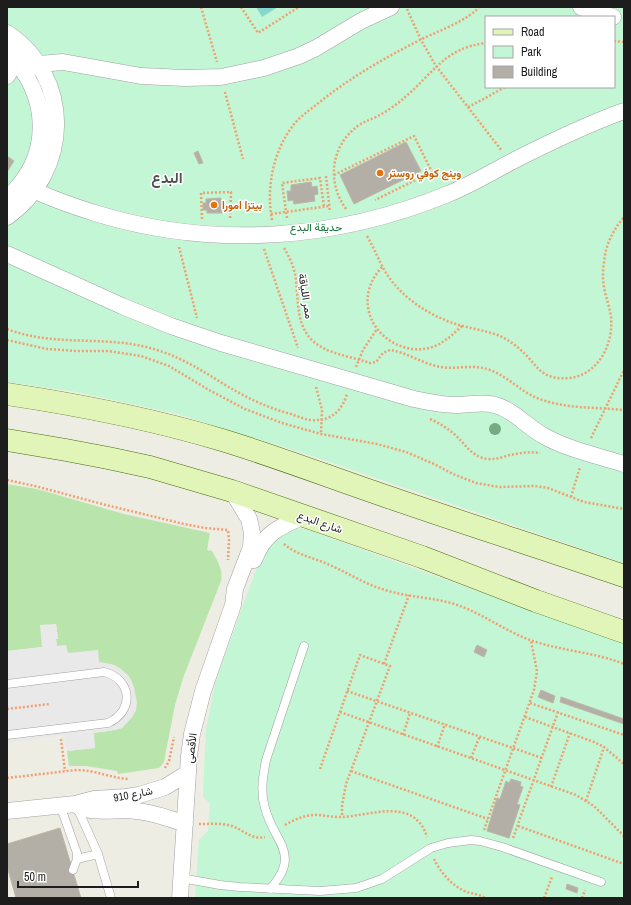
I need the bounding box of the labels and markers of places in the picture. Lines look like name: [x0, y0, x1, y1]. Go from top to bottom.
place label: وينج كوفي روستر: [387, 166, 461, 182]
marker: وينج كوفي روستر: [375, 168, 385, 178]
place label: بيتزا امورا: [222, 198, 262, 212]
marker: بيتزا امورا: [209, 200, 219, 210]

